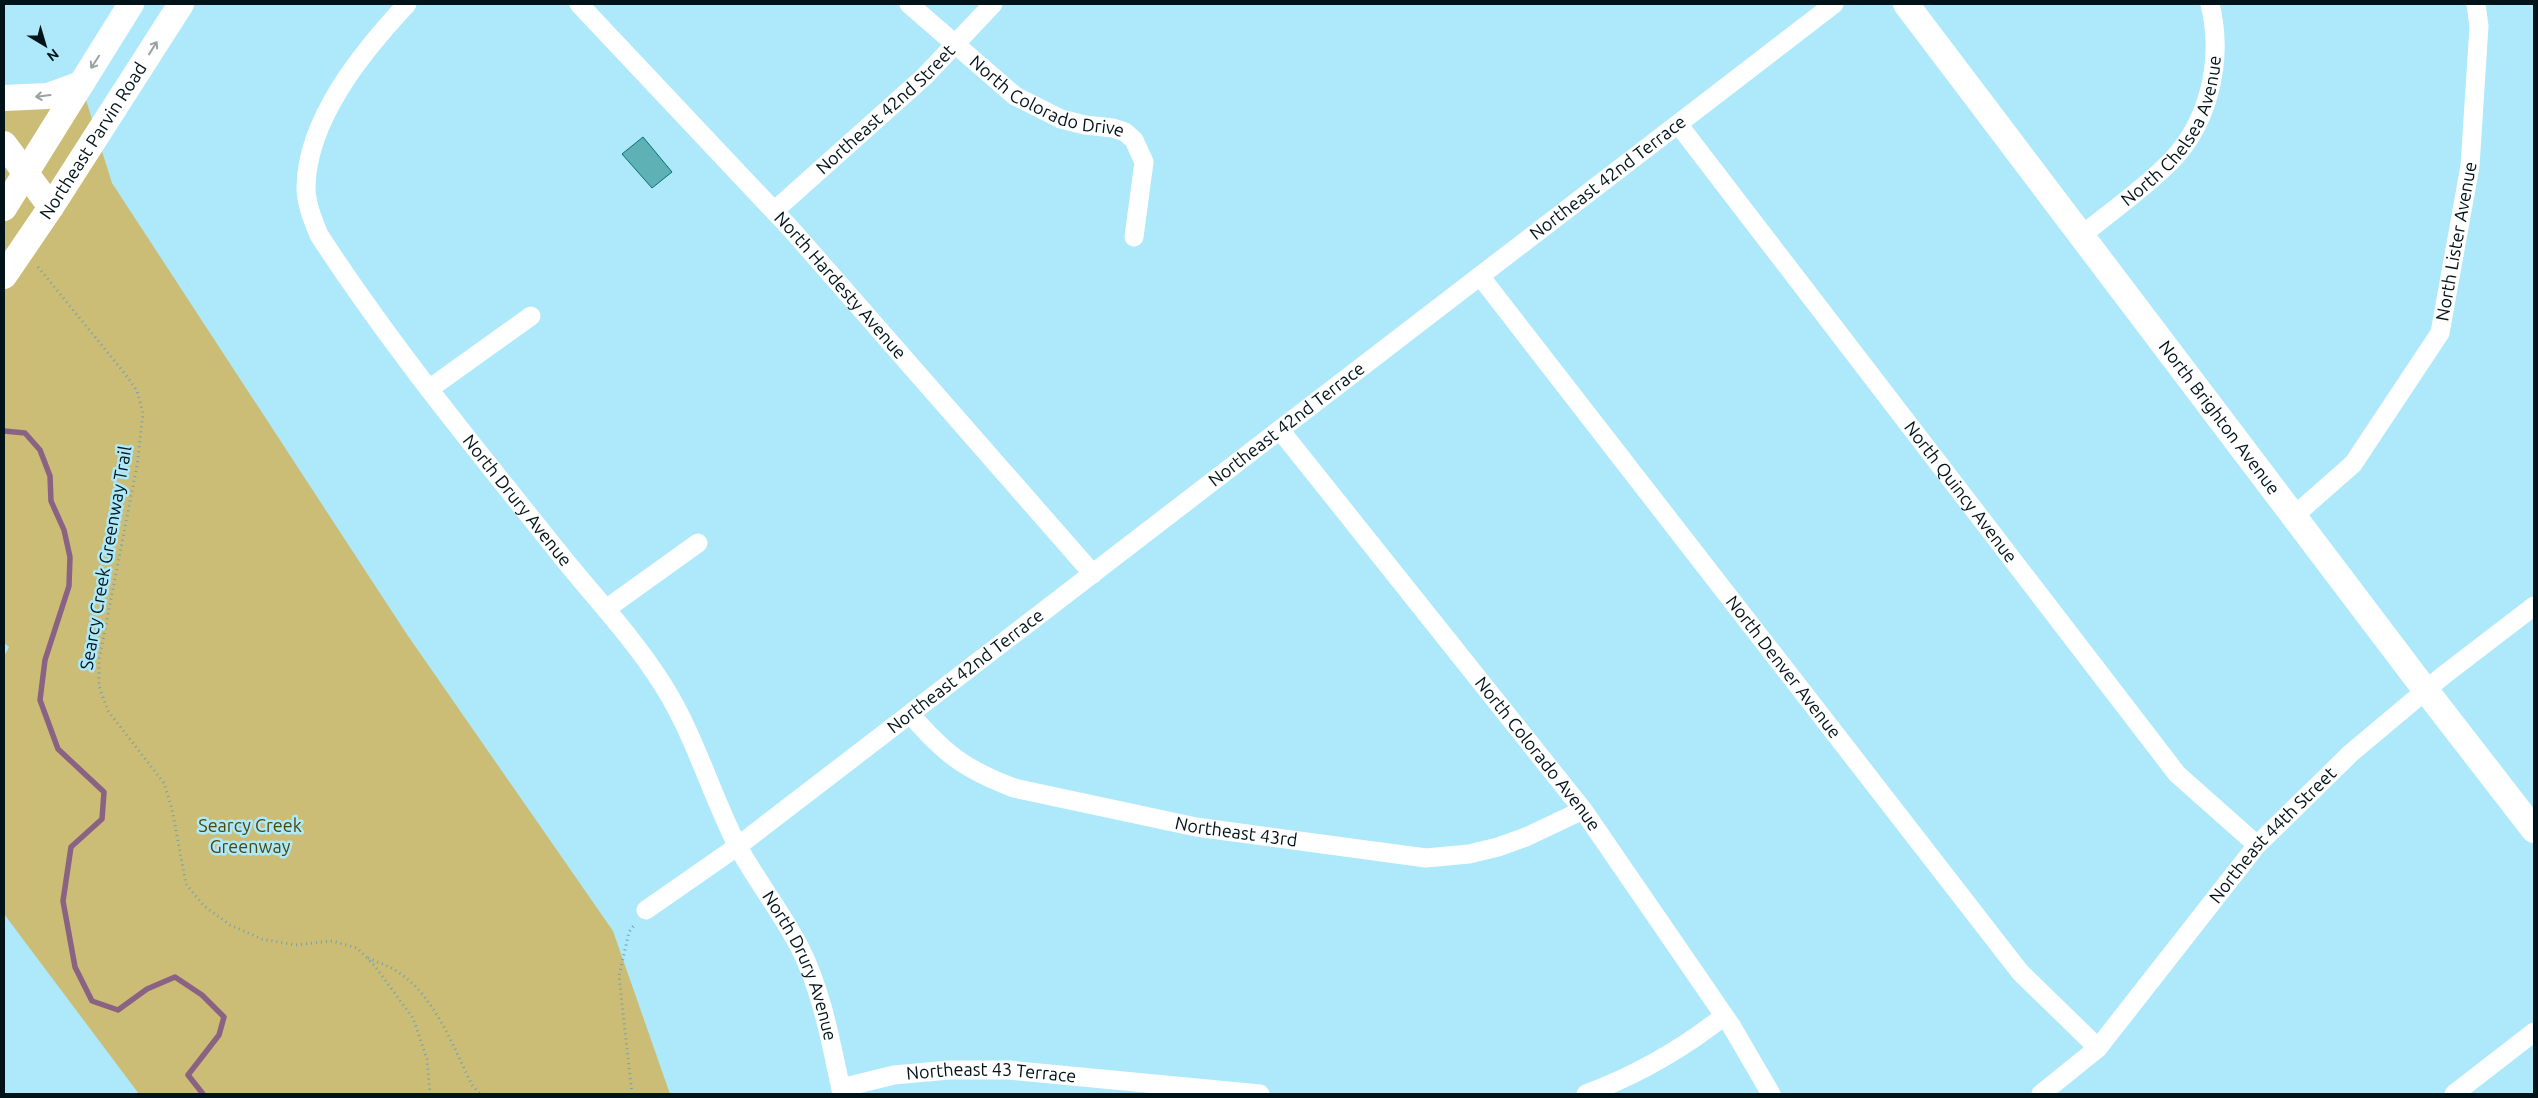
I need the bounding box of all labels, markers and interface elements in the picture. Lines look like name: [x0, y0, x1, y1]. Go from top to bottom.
north arrow: [20, 20, 70, 70]
street label: Northeast 42nd Street: [812, 40, 958, 177]
one-way arrow: [147, 41, 158, 55]
text: N: [44, 46, 62, 65]
street label: North Colorado Drive: [966, 51, 1127, 140]
one-way arrow: [90, 55, 100, 69]
street label: North Chelsea Avenue: [2117, 55, 2224, 209]
street label: Northeast Parvin Road: [35, 58, 150, 222]
one-way arrow: [36, 91, 52, 101]
street label: Northeast 42nd Terrace: [1525, 111, 1689, 243]
street label: North Lister Avenue: [2431, 160, 2480, 323]
street label: North Hardesty Avenue: [771, 207, 911, 362]
street label: North Brighton Avenue: [2155, 336, 2285, 498]
street label: Northeast 42nd Terrace: [1204, 357, 1368, 490]
street label: North Quincy Avenue: [1901, 417, 2022, 566]
street label: North Drury Avenue: [459, 430, 576, 570]
street label: Searcy Creek Greenway Trail: [75, 444, 135, 671]
street label: North Denver Avenue: [1723, 591, 1846, 742]
street label: Northeast 42nd Terrace: [883, 604, 1047, 737]
street label: North Colorado Avenue: [1472, 672, 1605, 834]
street label: Northeast 44th Street: [2205, 762, 2340, 906]
street label: Northeast 43rd: [1173, 812, 1299, 850]
park label: Searcy Creek Greenway: [198, 815, 302, 856]
street label: North Drury Avenue: [759, 887, 841, 1042]
street label: Northeast 43 Terrace: [905, 1059, 1077, 1085]

